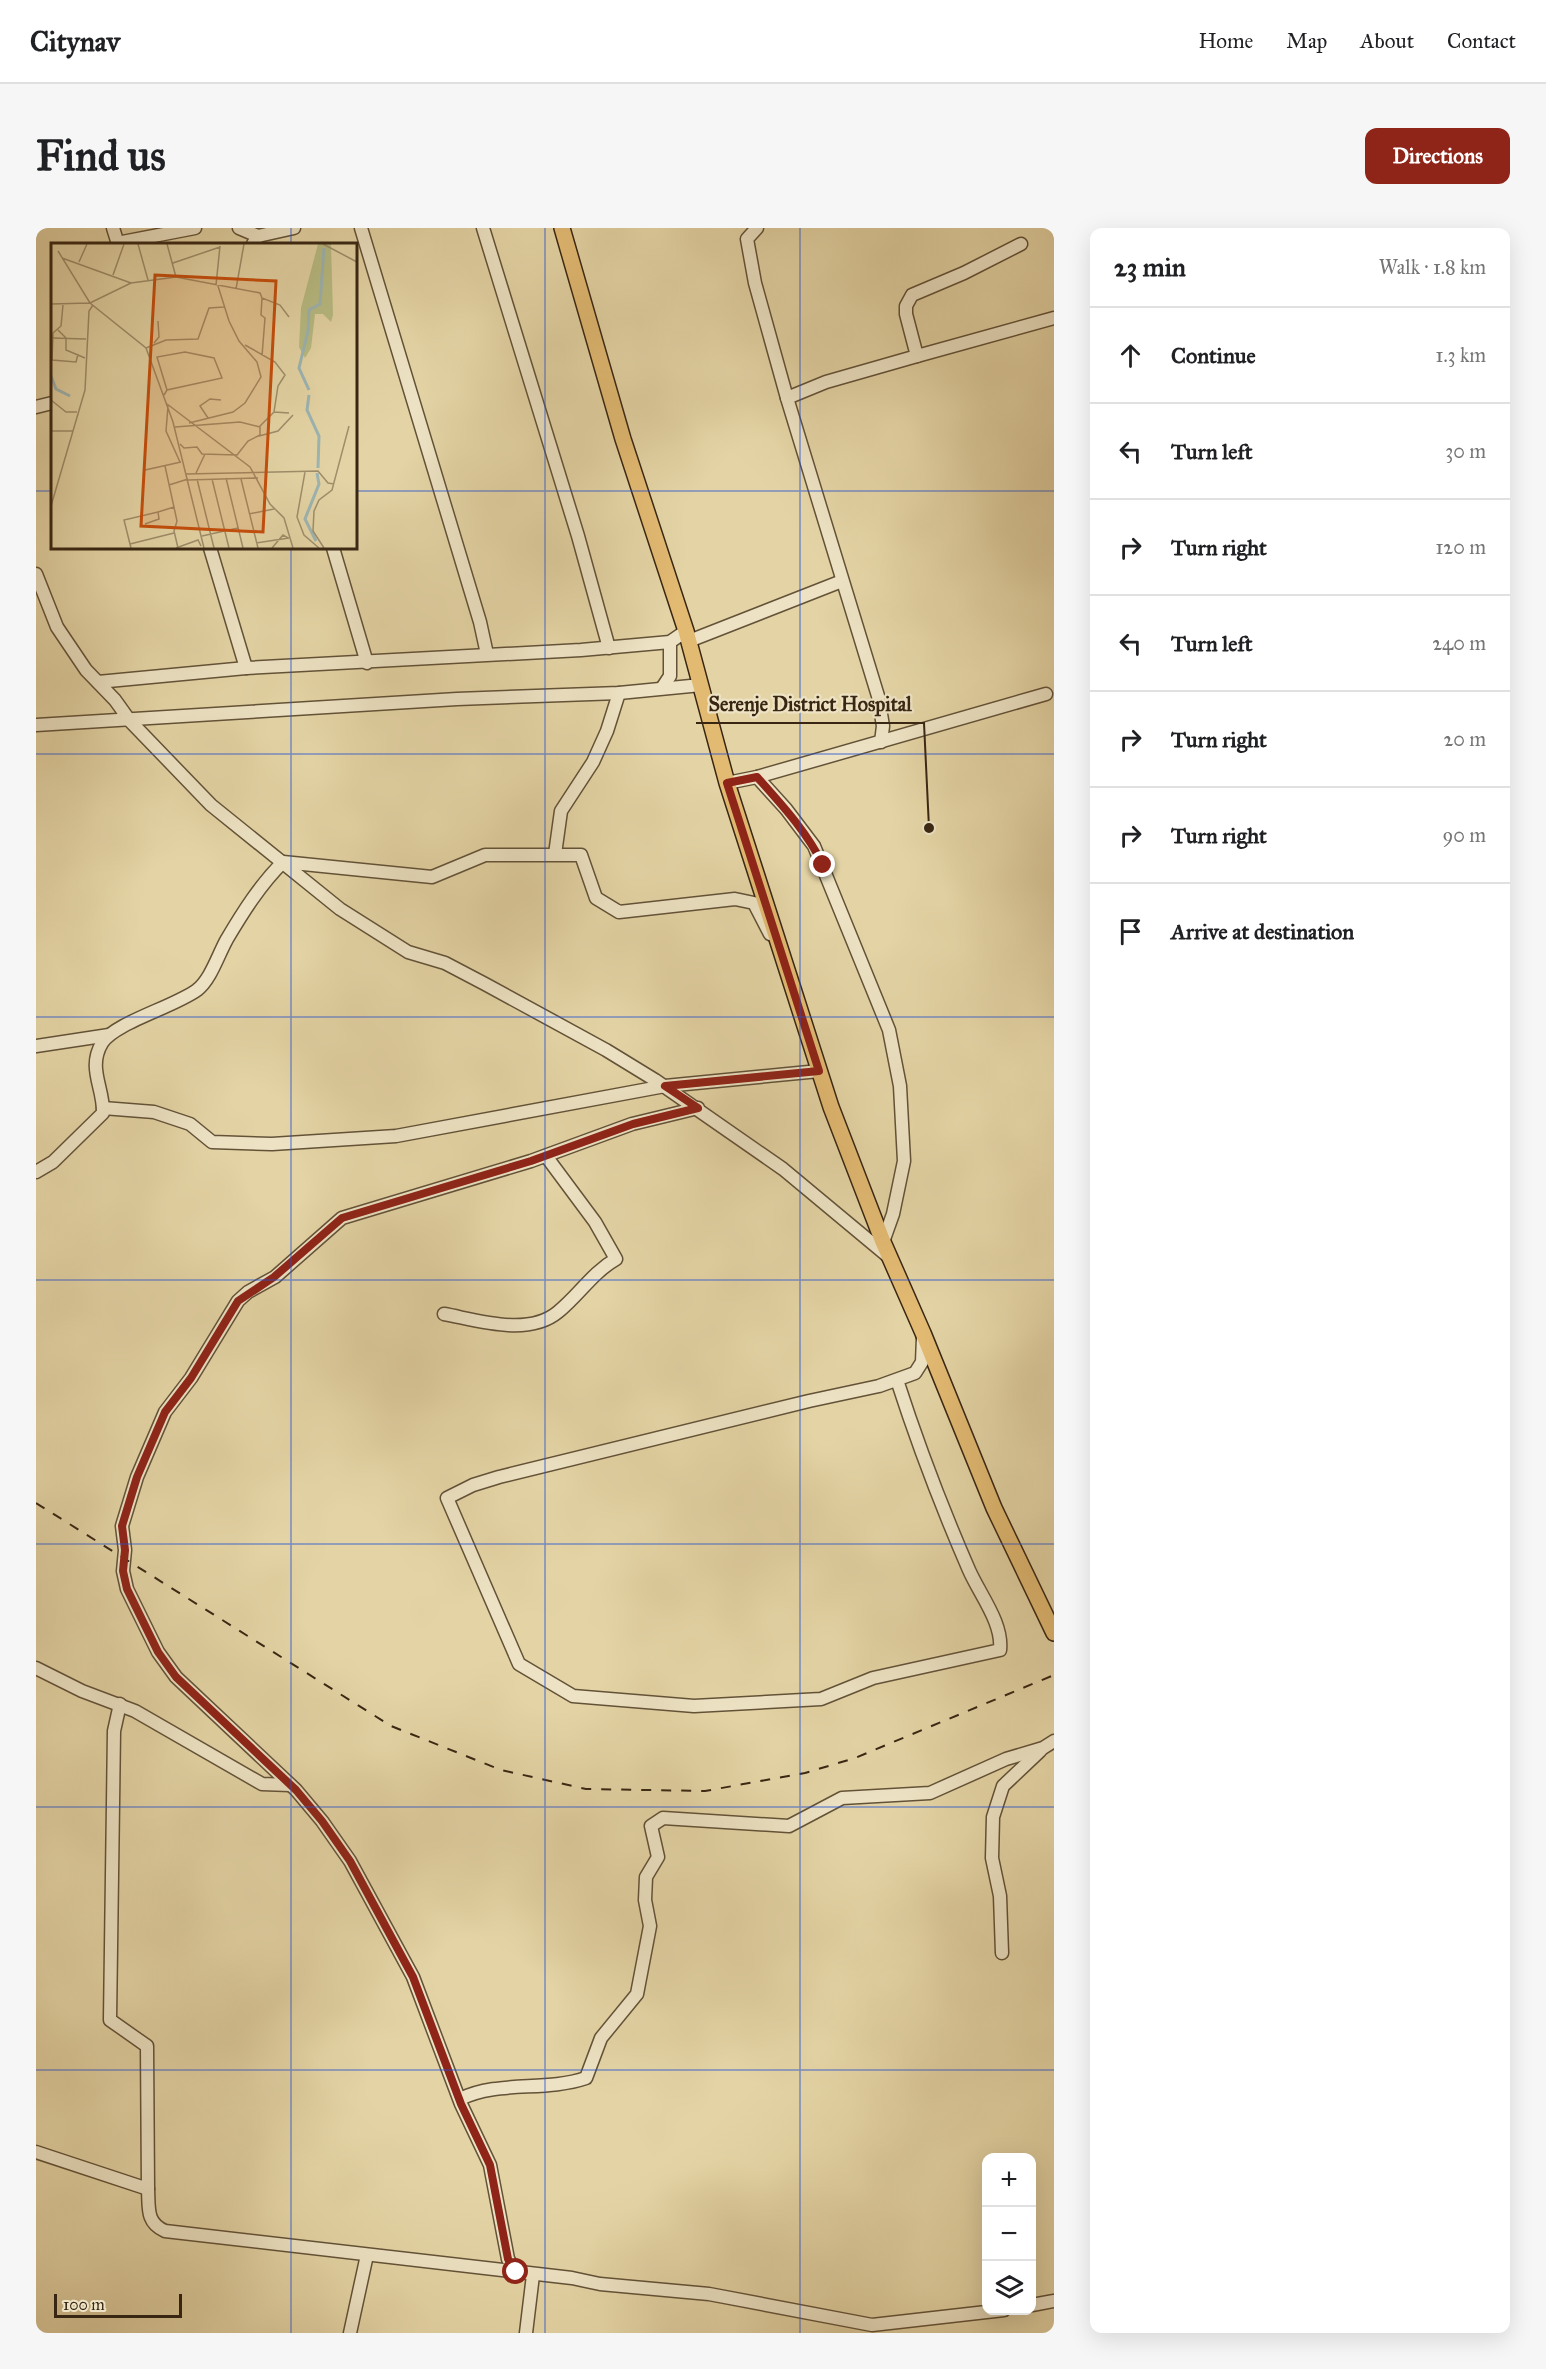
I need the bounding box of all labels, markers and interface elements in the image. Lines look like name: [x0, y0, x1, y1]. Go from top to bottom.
text: Citynav: [30, 24, 120, 59]
text: Home: [1198, 28, 1253, 54]
text: Map: [1286, 28, 1327, 54]
text: About: [1360, 28, 1414, 54]
text: Contact: [1447, 28, 1516, 54]
button: Directions: [1365, 128, 1510, 184]
text: Find us: [36, 130, 166, 182]
inset map: [51, 243, 357, 549]
text: 23 min: [1114, 251, 1186, 283]
text: Walk · 1.8 km: [1379, 255, 1486, 279]
icon: ahead: [1114, 339, 1147, 372]
text: Continue: [1171, 342, 1256, 369]
text: 1.3 km: [1436, 343, 1486, 367]
icon: left: [1114, 435, 1147, 468]
text: Turn left: [1171, 438, 1253, 465]
text: 30 m: [1445, 439, 1486, 463]
icon: right: [1114, 531, 1147, 564]
text: Turn right: [1171, 534, 1267, 561]
text: 120 m: [1435, 535, 1486, 559]
icon: left: [1114, 627, 1147, 660]
text: Turn left: [1171, 630, 1253, 657]
text: 240 m: [1432, 631, 1486, 655]
callout: Serenje District Hospital: [696, 685, 924, 723]
text: Serenje District Hospital: [708, 692, 912, 717]
icon: right: [1114, 723, 1147, 756]
text: Turn right: [1171, 726, 1267, 753]
text: 20 m: [1443, 727, 1486, 751]
icon: right: [1114, 819, 1147, 852]
text: Turn right: [1171, 822, 1267, 849]
text: 90 m: [1443, 823, 1486, 847]
route end: [809, 851, 835, 877]
icon: arrive: [1114, 915, 1147, 948]
text: Arrive at destination: [1171, 918, 1354, 945]
map controls: [982, 2153, 1036, 2315]
button: +: [982, 2153, 1036, 2207]
button: −: [982, 2207, 1036, 2261]
route start: [502, 2258, 528, 2284]
button: layers: [982, 2261, 1036, 2315]
scale bar: [54, 2291, 182, 2318]
text: 100 m: [63, 2295, 105, 2314]

